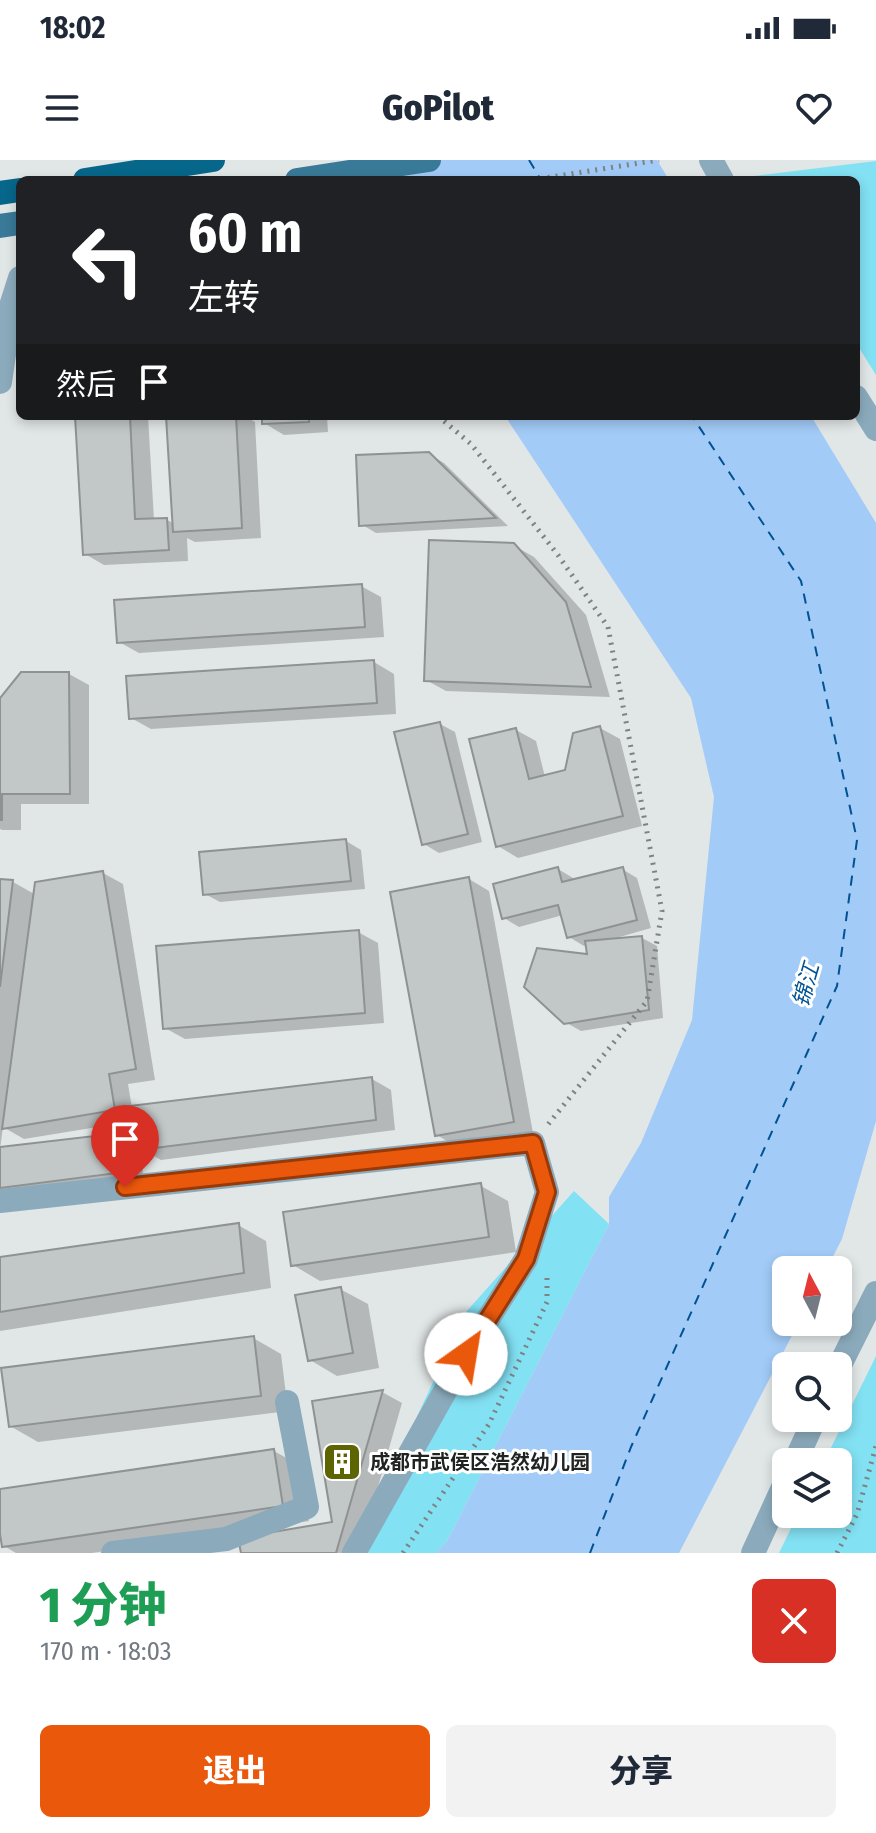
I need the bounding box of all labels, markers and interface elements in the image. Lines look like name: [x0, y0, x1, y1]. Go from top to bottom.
text: 18:02: [40, 10, 105, 46]
icon: menu: [40, 86, 84, 130]
text: GoPilot: [382, 86, 494, 130]
icon: heart: [792, 86, 836, 130]
text: 60 m: [188, 200, 302, 267]
icon: left: [56, 208, 160, 312]
text: 左转: [188, 276, 260, 320]
icon: arrive: [132, 360, 176, 404]
text: 然后: [56, 367, 116, 403]
water label: 锦江: [787, 958, 826, 1010]
pin: [91, 1105, 159, 1187]
icon: arrive: [103, 1117, 147, 1161]
north arrow: [772, 1256, 852, 1336]
map controls: [772, 1256, 852, 1528]
position arrow: [424, 1312, 508, 1396]
button: search: [772, 1352, 852, 1432]
building icon: 成都市武侯区浩然幼儿园: [321, 1441, 363, 1483]
button: layers: [772, 1448, 852, 1528]
place label: 成都市武侯区浩然幼儿园: [370, 1450, 590, 1474]
text: 1 分钟: [40, 1577, 166, 1635]
button: close: [752, 1579, 836, 1663]
text: 170 m · 18:03: [40, 1636, 171, 1667]
button: 退出: [40, 1725, 430, 1817]
button: 分享: [446, 1725, 836, 1817]

